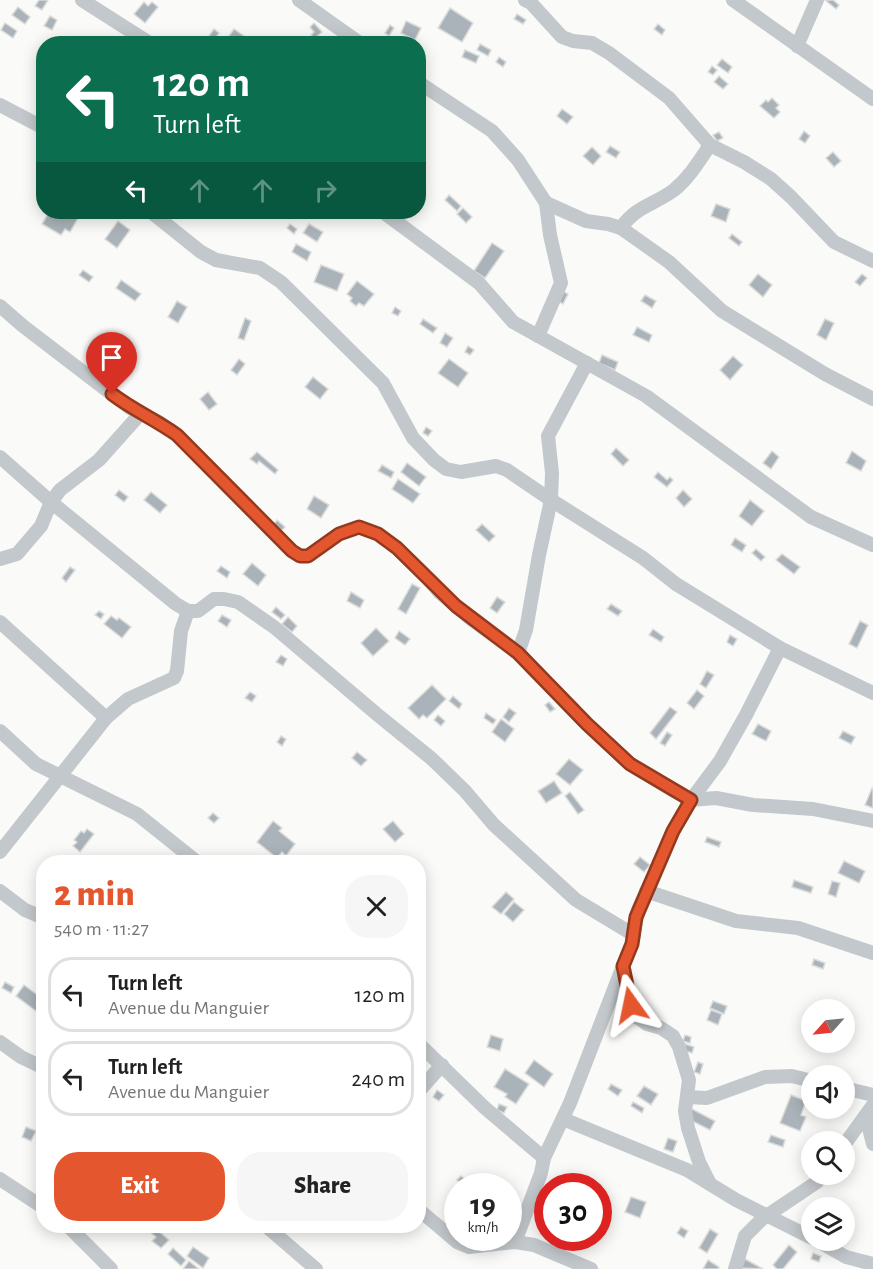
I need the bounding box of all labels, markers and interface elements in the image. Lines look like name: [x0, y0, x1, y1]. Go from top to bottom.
icon: left: [54, 60, 132, 138]
text: 120 m: [153, 62, 250, 104]
text: Turn left: [153, 111, 241, 138]
icon: left: [120, 174, 153, 207]
icon: ahead: [183, 174, 216, 207]
icon: ahead: [246, 174, 279, 207]
icon: right: [309, 174, 342, 207]
pin: [86, 332, 137, 394]
icon: arrive: [95, 341, 128, 374]
button: close: [345, 875, 408, 938]
text: 2 min: [54, 876, 135, 912]
text: 540 m · 11:27: [54, 919, 149, 939]
text: Turn left: [108, 972, 182, 994]
position arrow: [599, 973, 663, 1037]
icon: left: [57, 978, 90, 1011]
text: 120 m: [355, 984, 405, 1006]
text: Avenue du Manguier: [108, 998, 269, 1018]
north arrow: [801, 999, 855, 1053]
map controls: [801, 999, 855, 1251]
text: Turn left: [108, 1056, 182, 1078]
icon: left: [57, 1062, 90, 1095]
button: sound: [801, 1065, 855, 1119]
text: 240 m: [352, 1068, 405, 1090]
text: Avenue du Manguier: [108, 1082, 269, 1102]
button: search: [801, 1131, 855, 1185]
button: Exit: [54, 1152, 225, 1221]
button: Share: [237, 1152, 408, 1221]
speed limit sign: 30: [534, 1173, 612, 1251]
text: 19: [470, 1190, 496, 1220]
button: layers: [801, 1197, 855, 1251]
text: km/h: [468, 1220, 498, 1235]

